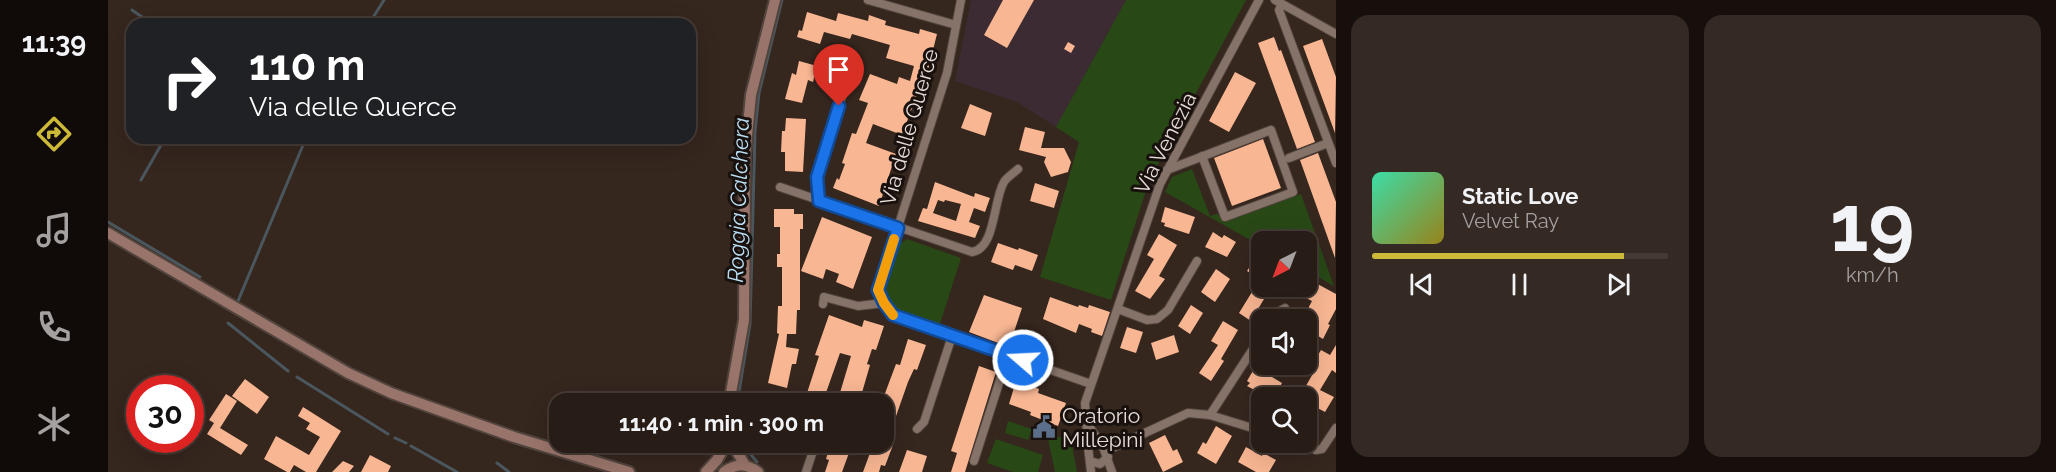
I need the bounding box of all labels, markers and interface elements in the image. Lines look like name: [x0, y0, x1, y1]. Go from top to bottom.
text: 11:39: [22, 27, 86, 58]
text: 110 m: [249, 41, 365, 90]
icon: right: [150, 42, 228, 120]
pin: [813, 44, 864, 106]
street label: Via delle Querce: [875, 46, 943, 208]
icon: arrive: [822, 53, 855, 86]
street label: Via Venezia: [1129, 88, 1201, 198]
text: Via delle Querce: [249, 91, 457, 122]
icon: directions: [33, 113, 75, 155]
water label: Roggia Calchera: [722, 117, 754, 283]
text: 19: [1830, 178, 1914, 269]
text: Static Love: [1462, 183, 1579, 209]
icon: music: [33, 209, 75, 251]
text: Velvet Ray: [1462, 209, 1559, 233]
north arrow: [1251, 231, 1317, 297]
map controls: [1251, 231, 1317, 453]
text: km/h: [1846, 263, 1899, 287]
icon: previous: [1405, 268, 1438, 301]
icon: pause: [1503, 268, 1536, 301]
icon: next: [1602, 268, 1635, 301]
icon: phone: [33, 306, 75, 348]
button: sound: [1251, 309, 1317, 375]
position arrow: [991, 328, 1055, 392]
speed limit sign: 30: [126, 375, 204, 453]
button: search: [1251, 387, 1317, 453]
icon: climate: [33, 403, 75, 445]
place label: Oratorio Millepini: [1062, 403, 1143, 452]
text: 11:40 · 1 min · 300 m: [619, 410, 824, 436]
public building icon: Oratorio Millepini: [1031, 414, 1057, 440]

